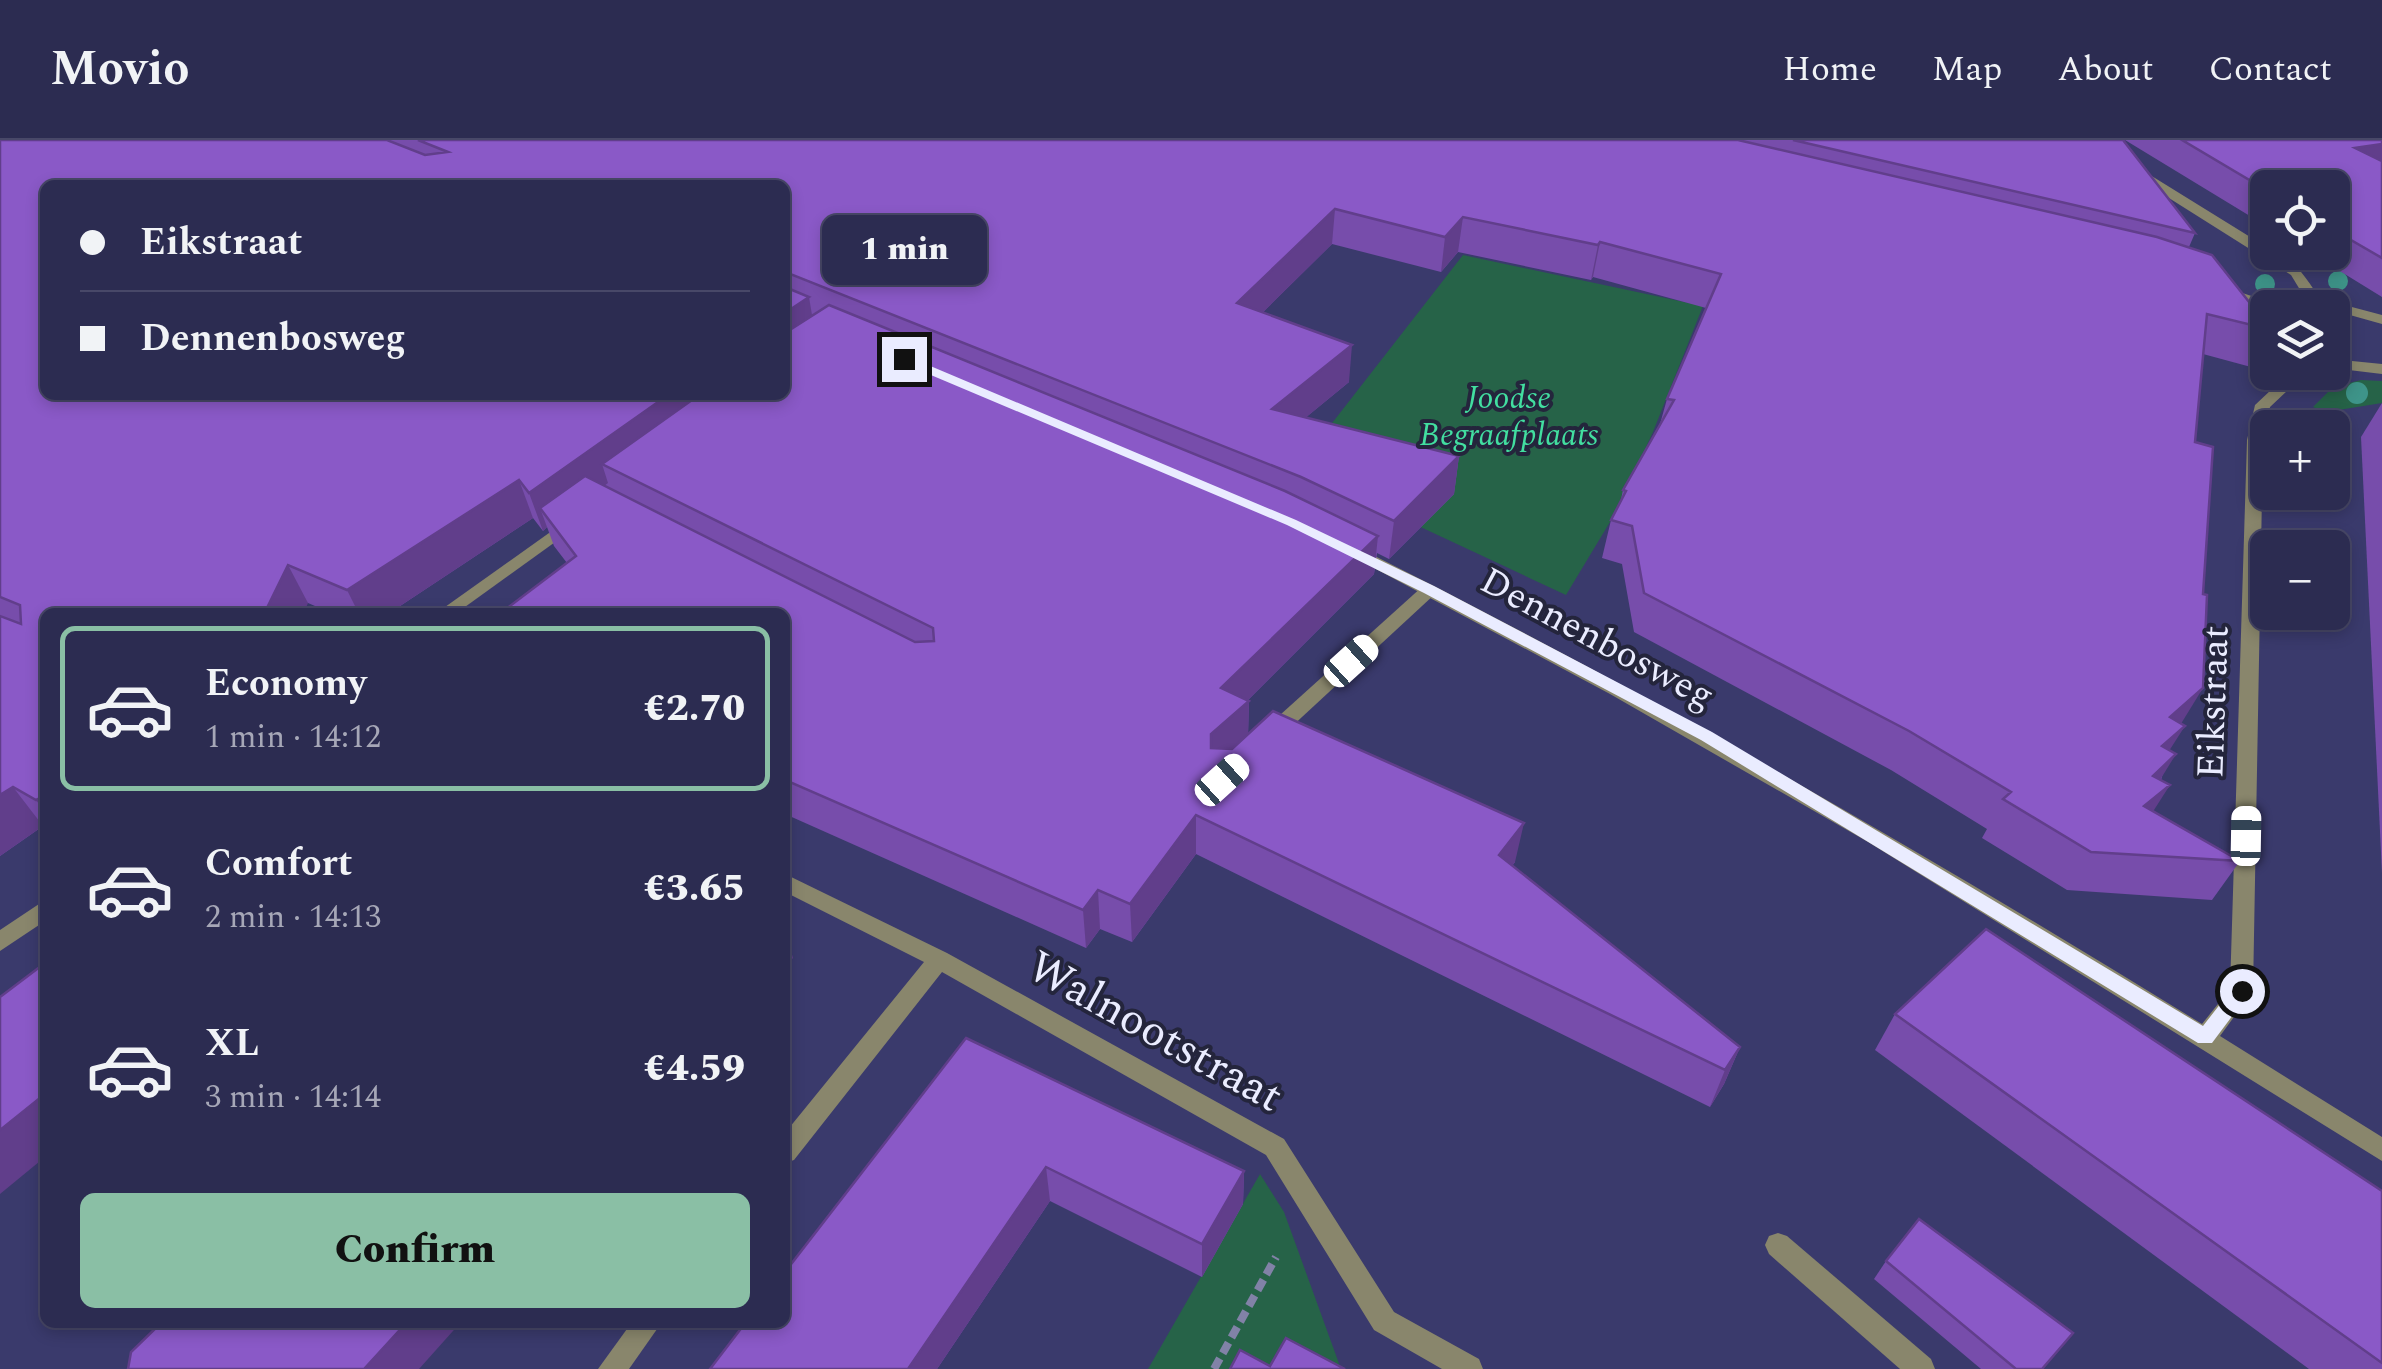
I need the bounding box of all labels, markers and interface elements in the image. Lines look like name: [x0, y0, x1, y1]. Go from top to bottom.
text: Movio: [50, 33, 189, 106]
text: Home: [1783, 43, 1877, 96]
text: Map: [1932, 43, 2002, 96]
text: About: [2057, 43, 2154, 96]
text: Contact: [2209, 43, 2332, 96]
map controls: [2250, 170, 2350, 630]
button: locate: [2250, 170, 2350, 270]
text: Eikstraat: [140, 214, 302, 272]
callout: 1 min: [822, 214, 986, 284]
text: 1 min: [860, 225, 949, 274]
button: layers: [2250, 290, 2350, 390]
text: Dennenbosweg: [140, 310, 406, 368]
route end: [882, 337, 927, 382]
park label: Joodse Begraafplaats: [1420, 374, 1598, 460]
button: +: [2250, 410, 2350, 510]
button: −: [2250, 530, 2350, 630]
street label: Dennenbosweg: [1469, 553, 1725, 725]
street label: Eikstraat: [2182, 624, 2246, 780]
car: [1319, 630, 1383, 692]
text: Economy: [205, 655, 366, 713]
icon: car: [85, 664, 175, 754]
text: €2.70: [643, 680, 745, 738]
text: 1 min · 14:12: [205, 713, 381, 762]
car: [1190, 749, 1254, 811]
car: [2230, 806, 2262, 866]
text: Comfort: [205, 835, 352, 893]
icon: car: [85, 844, 175, 934]
text: €3.65: [643, 860, 745, 918]
text: 2 min · 14:13: [205, 893, 381, 942]
street label: Walnootstraat: [1015, 933, 1295, 1131]
route start: [2220, 969, 2265, 1014]
text: XL: [205, 1015, 259, 1073]
icon: car: [85, 1024, 175, 1114]
text: €4.59: [643, 1040, 745, 1098]
text: 3 min · 14:14: [205, 1073, 381, 1122]
button: Confirm: [80, 1193, 750, 1308]

